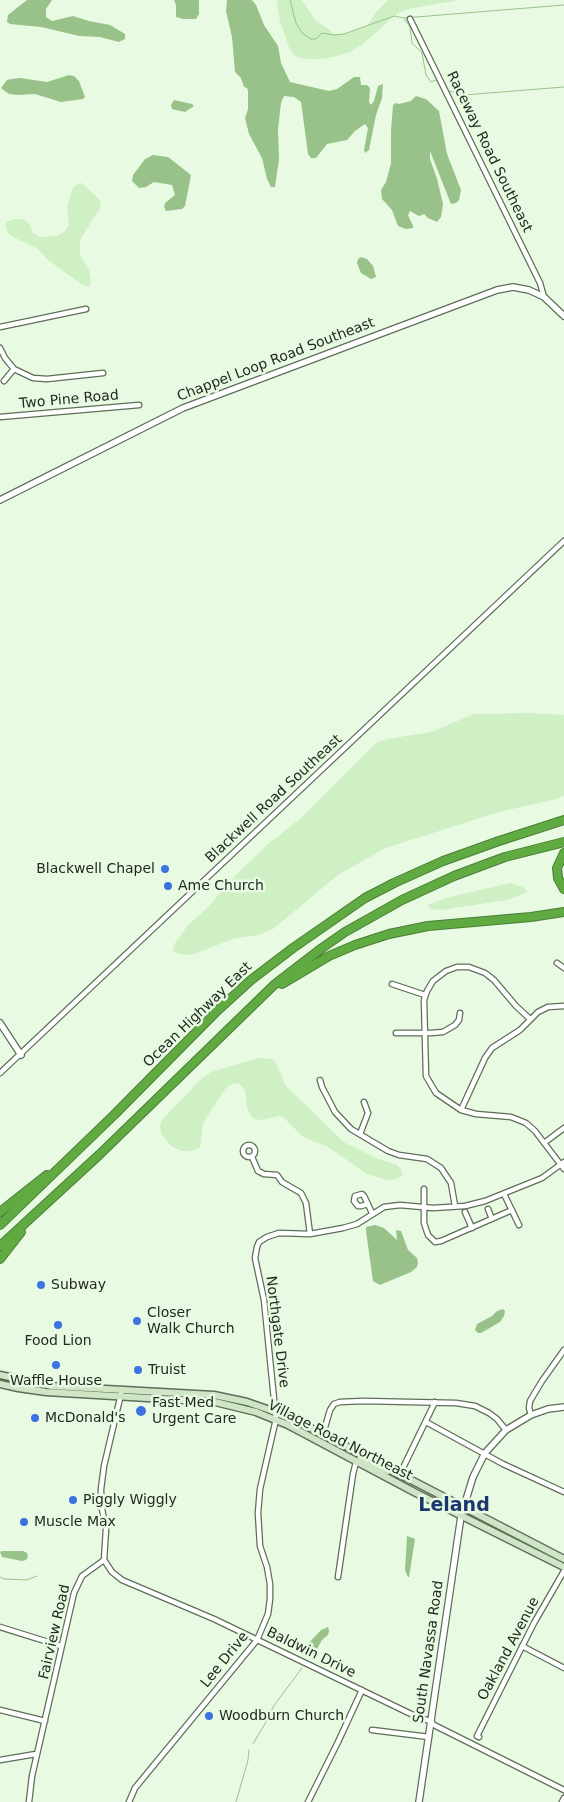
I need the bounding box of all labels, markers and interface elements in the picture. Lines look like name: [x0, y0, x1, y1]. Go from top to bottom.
street label: Raceway Road Southeast: [443, 69, 535, 235]
street label: Chappel Loop Road Southeast: [175, 314, 377, 406]
street label: Two Pine Road: [19, 387, 119, 413]
street label: Blackwell Road Southeast: [202, 731, 346, 867]
place label: Blackwell Chapel: [36, 861, 155, 877]
marker: Blackwell Chapel: [159, 863, 171, 875]
place label: Ame Church: [178, 878, 264, 894]
marker: Ame Church: [162, 880, 174, 892]
street label: Ocean Highway East: [140, 959, 256, 1071]
street label: Northgate Drive: [262, 1275, 292, 1389]
place label: Subway: [51, 1277, 106, 1293]
marker: Subway: [35, 1279, 47, 1291]
place label: Closer Walk Church: [147, 1305, 235, 1338]
marker: Closer Walk Church: [131, 1315, 143, 1327]
marker: Food Lion: [52, 1319, 64, 1331]
place label: Food Lion: [24, 1333, 92, 1349]
marker: Waffle House: [50, 1359, 62, 1371]
place label: Truist: [148, 1362, 186, 1378]
marker: Truist: [132, 1364, 144, 1376]
place label: Waffle House: [10, 1373, 102, 1389]
place label: Fast Med Urgent Care: [152, 1395, 236, 1428]
street label: Village Road Northeast: [265, 1397, 415, 1485]
marker: Fast Med Urgent Care: [134, 1404, 148, 1418]
place label: McDonald's: [45, 1410, 125, 1426]
marker: McDonald's: [29, 1412, 41, 1424]
place label: Piggly Wiggly: [83, 1492, 177, 1508]
marker: Piggly Wiggly: [67, 1494, 79, 1506]
district label: Leland: [418, 1495, 490, 1517]
place label: Muscle Max: [34, 1514, 116, 1530]
marker: Muscle Max: [18, 1516, 30, 1528]
street label: South Navassa Road: [411, 1580, 447, 1724]
street label: Fairview Road: [36, 1583, 74, 1681]
street label: Oakland Avenue: [475, 1595, 543, 1703]
street label: Baldwin Drive: [264, 1624, 358, 1682]
street label: Lee Drive: [198, 1629, 252, 1691]
place label: Woodburn Church: [219, 1708, 344, 1724]
marker: Woodburn Church: [203, 1710, 215, 1722]

